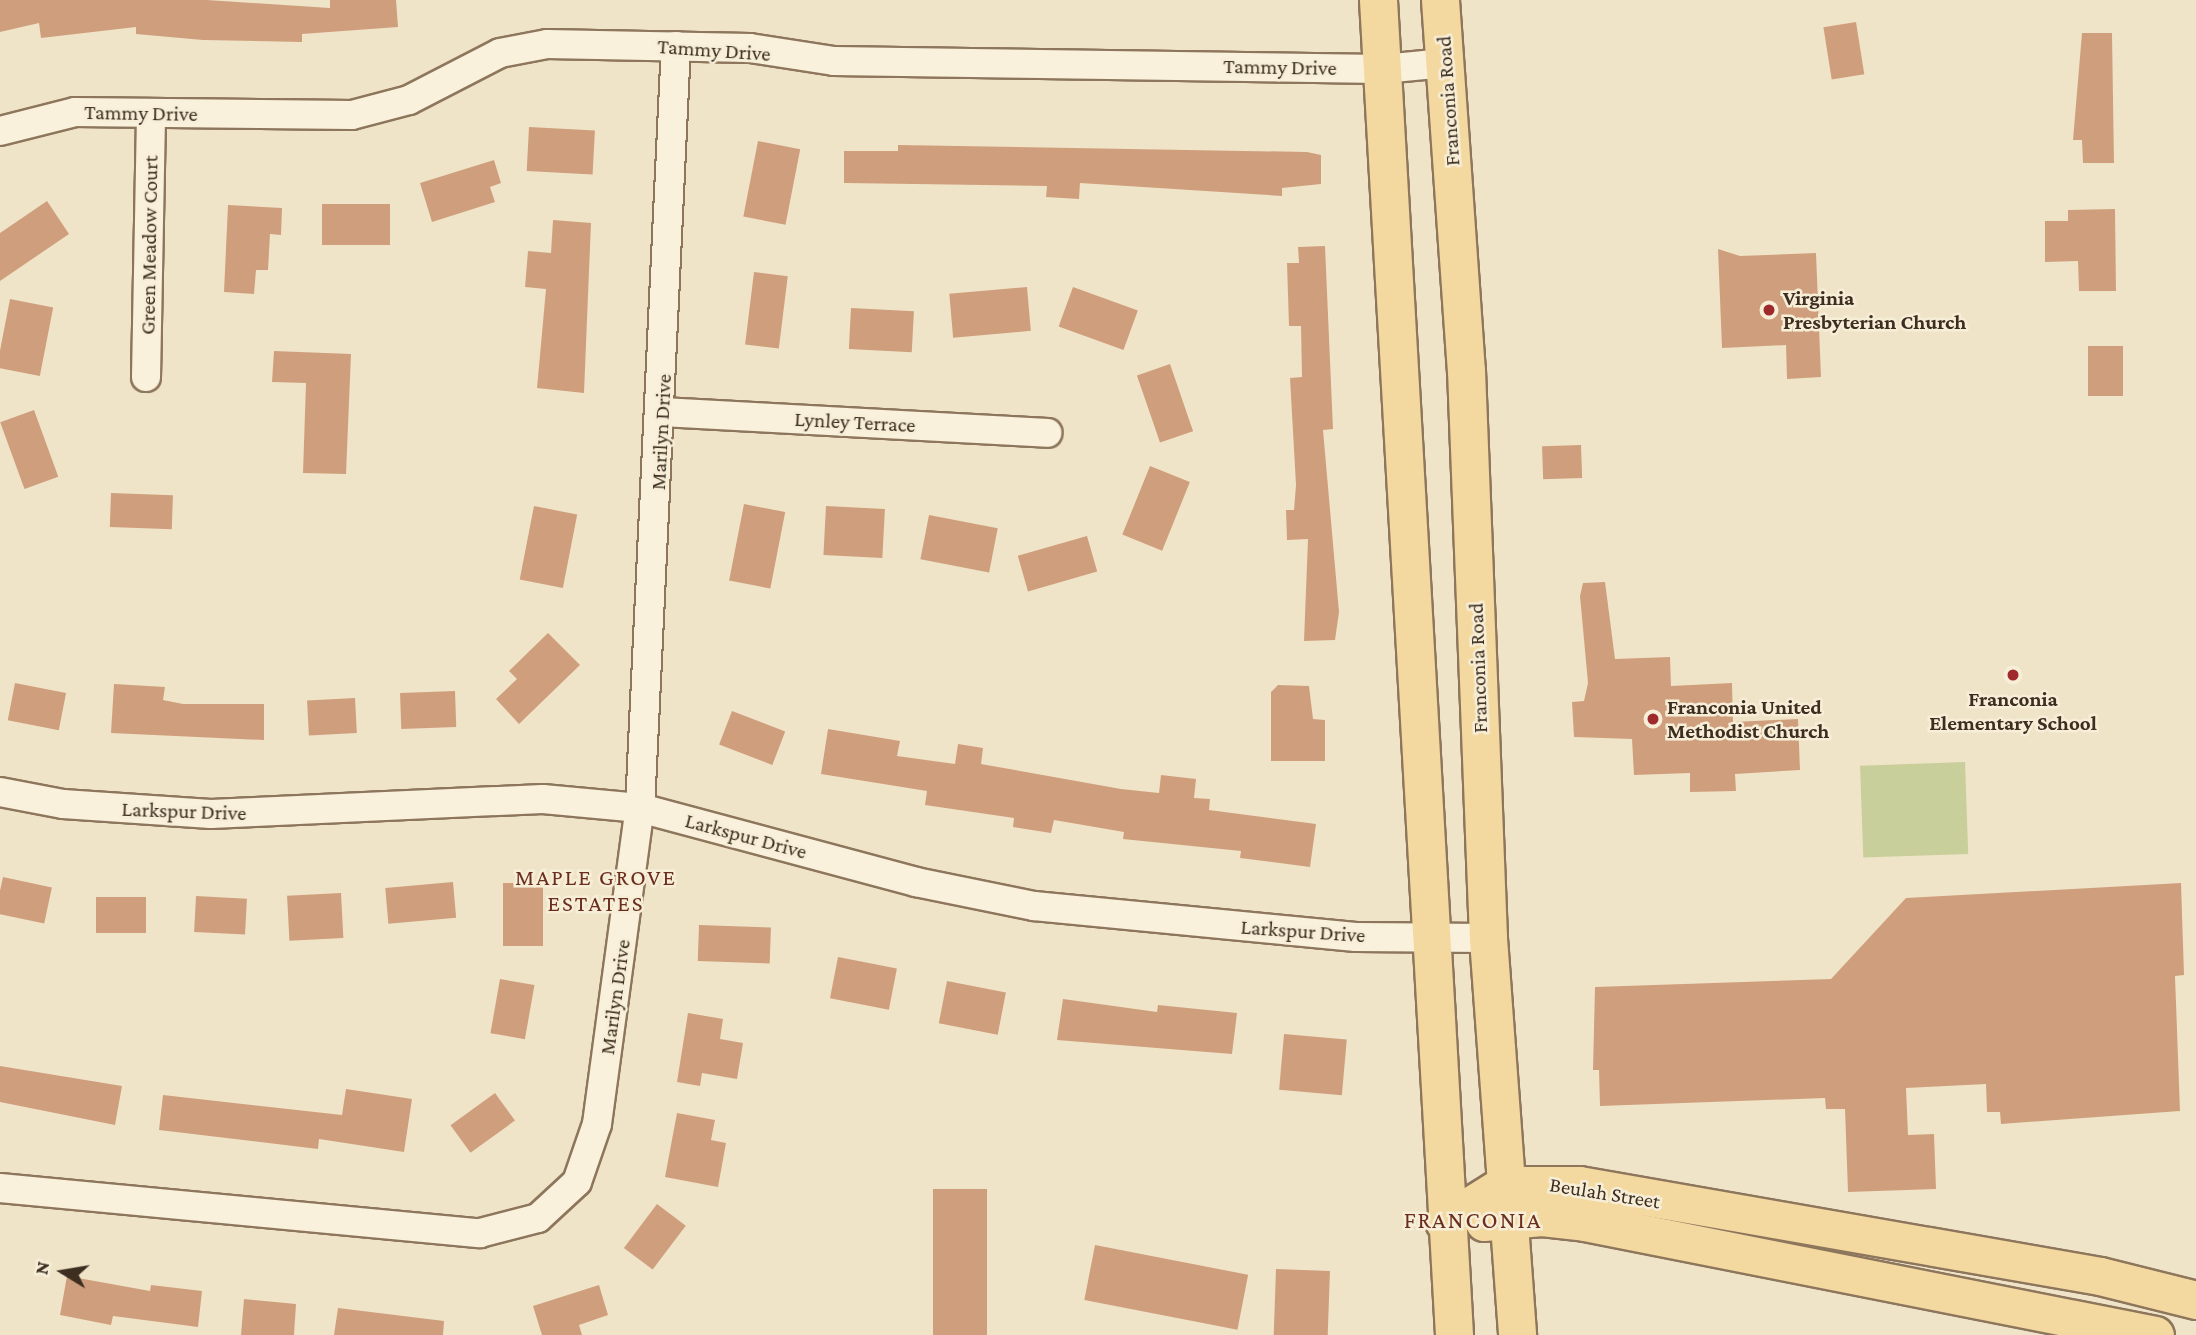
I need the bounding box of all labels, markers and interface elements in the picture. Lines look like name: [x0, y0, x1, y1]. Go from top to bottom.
street label: Tammy Drive: [657, 33, 771, 67]
street label: Franconia Road: [1431, 35, 1465, 167]
street label: Tammy Drive: [1223, 53, 1337, 81]
street label: Tammy Drive: [84, 99, 198, 127]
street label: Green Meadow Court: [135, 155, 163, 335]
place label: Virginia Presbyterian Church: [1783, 285, 1966, 335]
marker: Virginia Presbyterian Church: [1761, 302, 1777, 318]
street label: Marilyn Drive: [645, 373, 677, 491]
street label: Lynley Terrace: [794, 406, 916, 438]
street label: Franconia Road: [1463, 602, 1493, 734]
marker: Franconia Elementary School: [2005, 667, 2021, 683]
place label: Franconia Elementary School: [1929, 686, 2097, 736]
place label: Franconia United Methodist Church: [1667, 694, 1829, 744]
marker: Franconia United Methodist Church: [1645, 711, 1661, 727]
street label: Larkspur Drive: [121, 796, 247, 826]
street label: Larkspur Drive: [682, 808, 810, 864]
district label: MAPLE GROVE ESTATES: [516, 863, 676, 917]
street label: Larkspur Drive: [1240, 914, 1366, 948]
street label: Marilyn Drive: [594, 938, 636, 1056]
street label: Beulah Street: [1548, 1172, 1662, 1214]
district label: FRANCONIA: [1405, 1206, 1541, 1234]
north arrow: [28, 1237, 98, 1307]
text: N: [30, 1260, 53, 1276]

